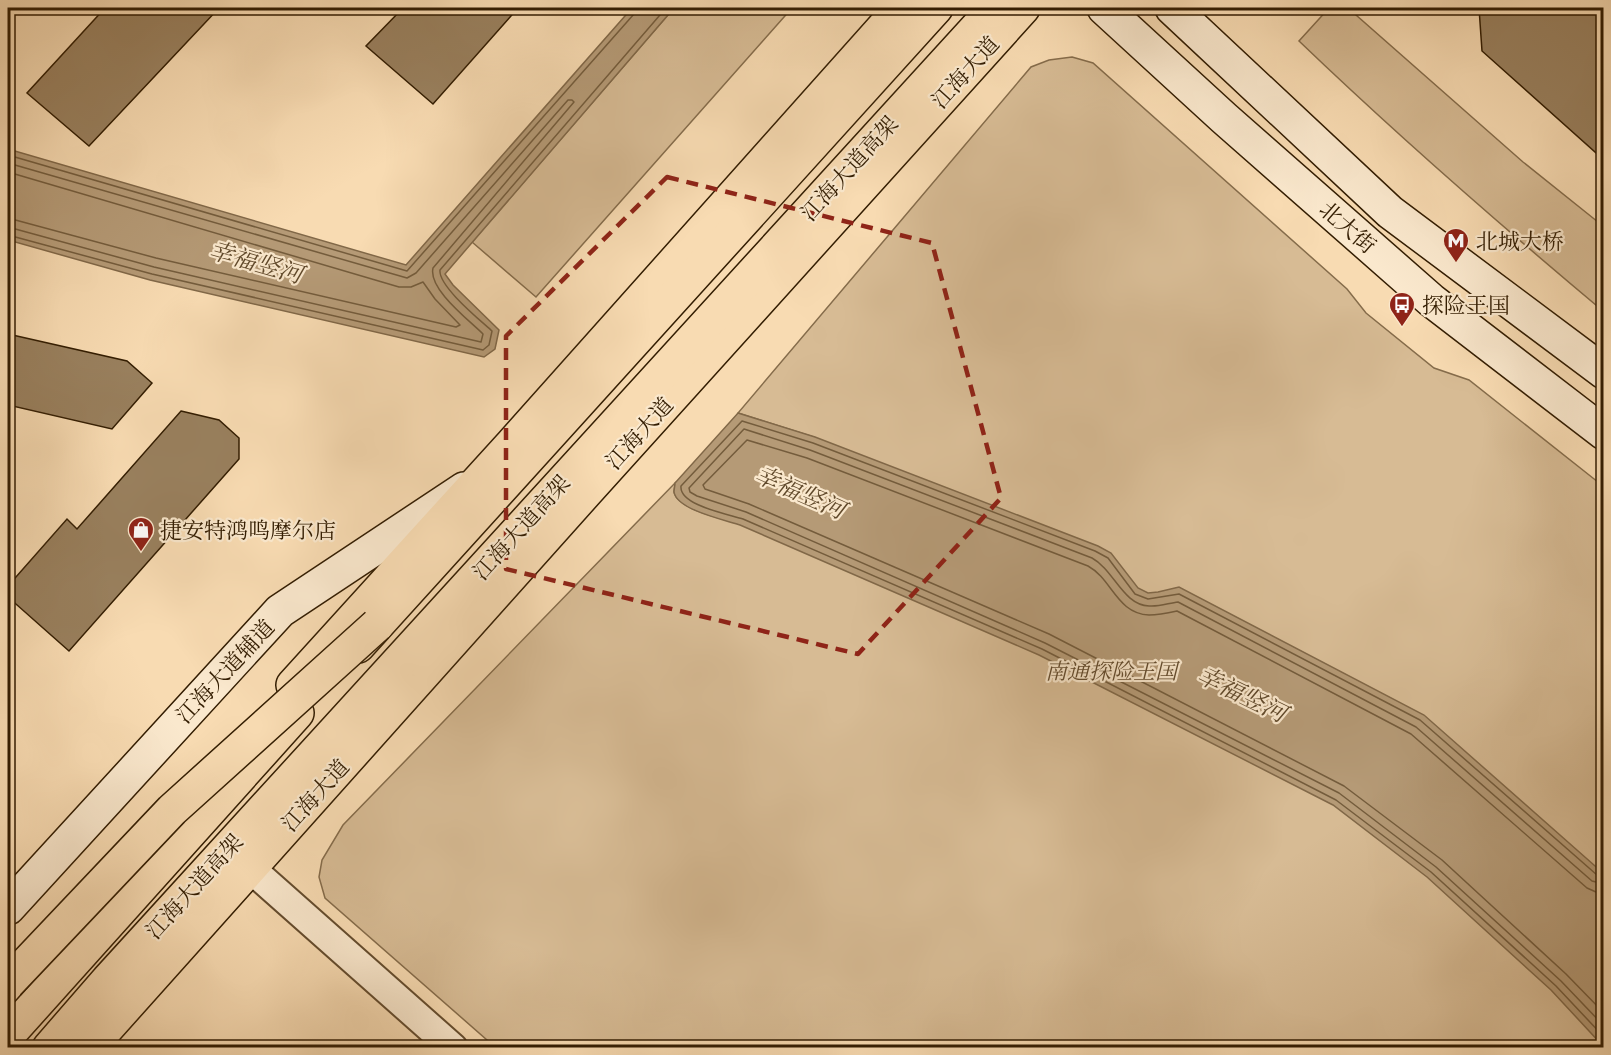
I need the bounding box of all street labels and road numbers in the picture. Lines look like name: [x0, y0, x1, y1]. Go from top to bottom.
street label: 江海大道: [924, 29, 1006, 115]
street label: 江海大道高架: [793, 108, 905, 228]
street label: 北大街: [1313, 193, 1383, 261]
street label: 江海大道: [598, 390, 680, 476]
street label: 江海大道高架: [465, 467, 577, 587]
street label: 江海大道辅道: [168, 612, 282, 730]
street label: 江海大道: [274, 752, 356, 838]
street label: 江海大道高架: [138, 826, 250, 946]

